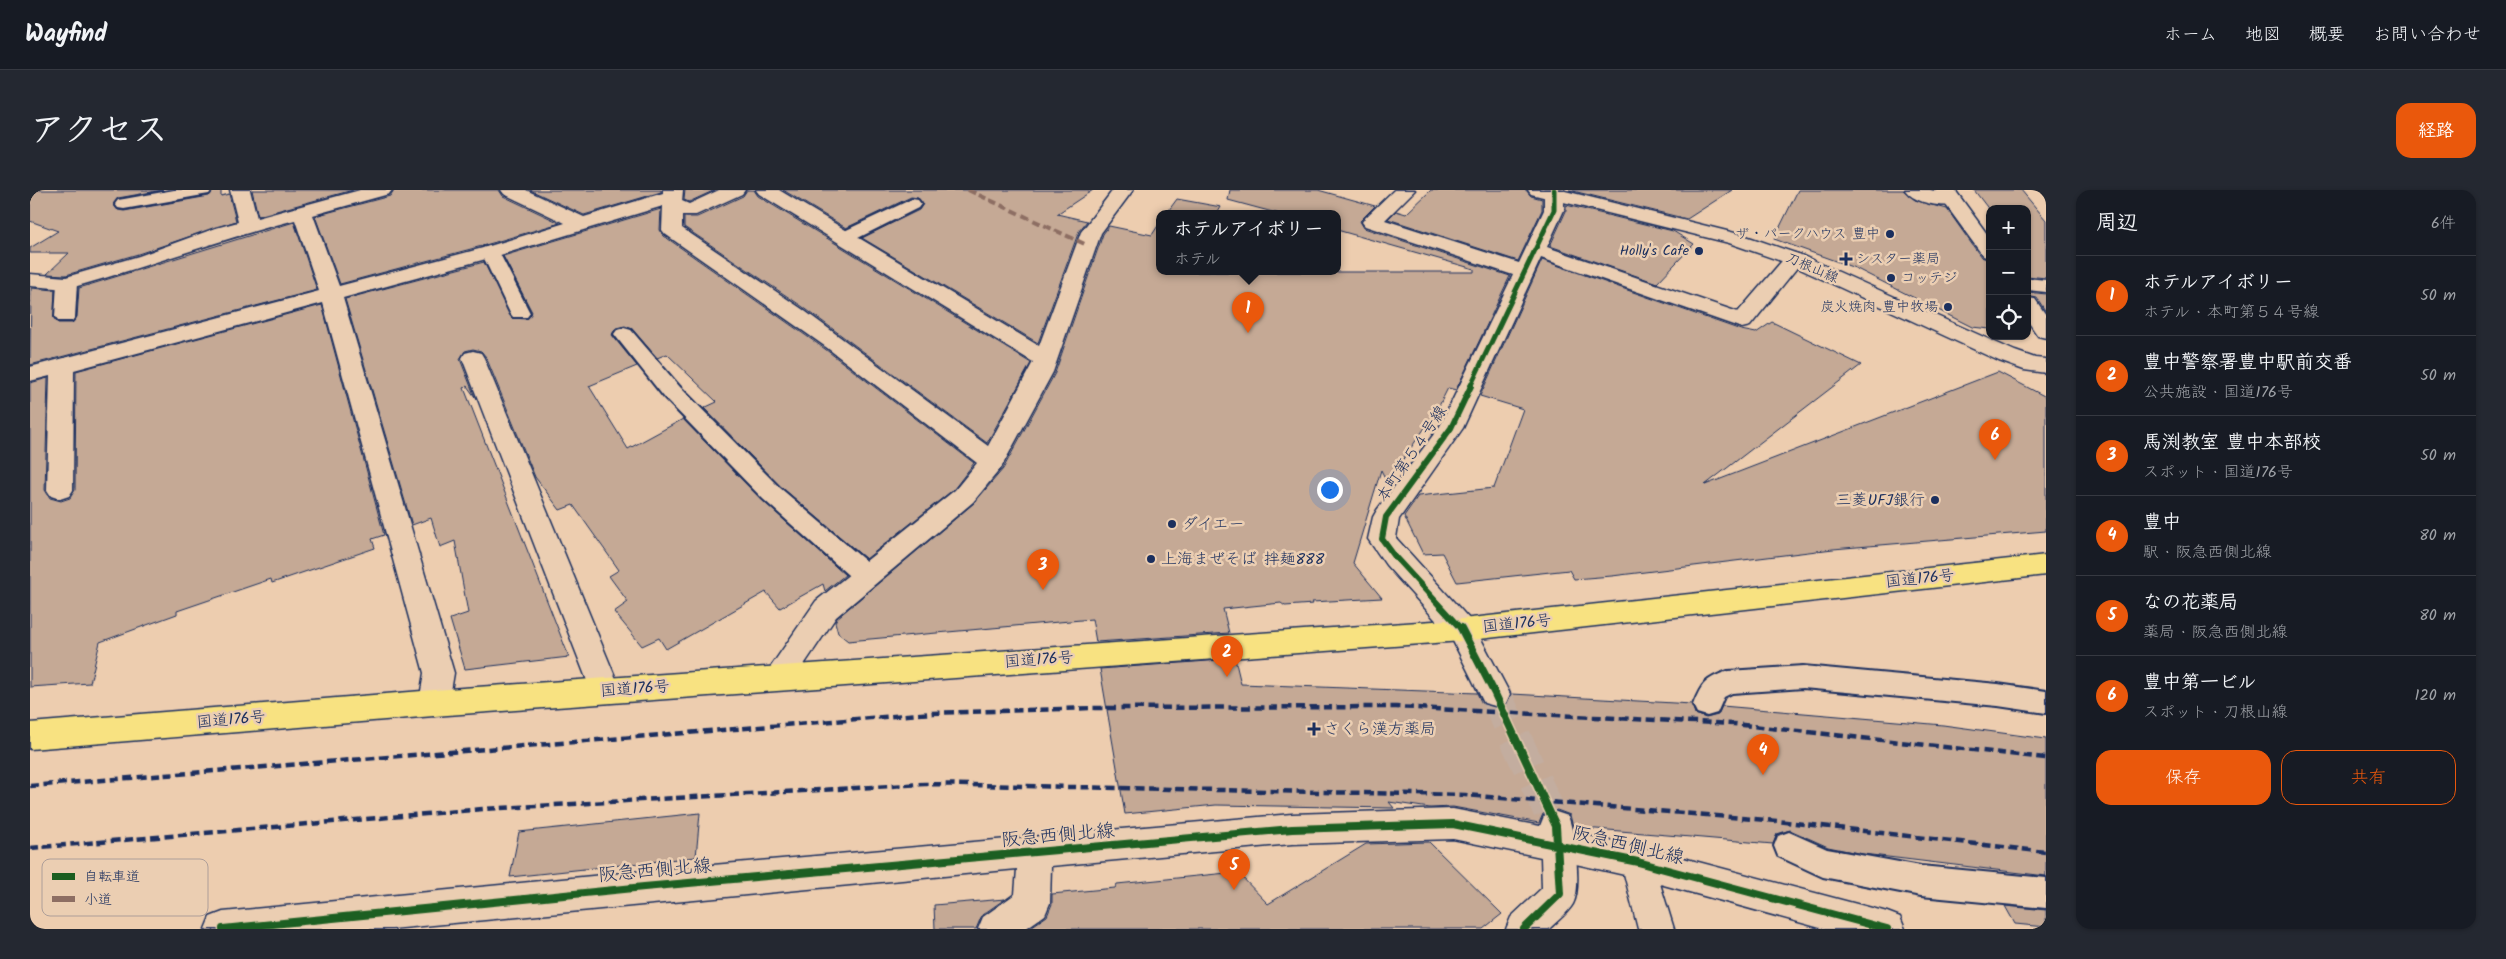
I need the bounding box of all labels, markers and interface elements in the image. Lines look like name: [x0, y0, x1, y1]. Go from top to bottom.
text: Wayfind: [25, 15, 107, 54]
text: ホーム: [2164, 21, 2217, 50]
text: 地図: [2245, 21, 2281, 50]
text: 概要: [2309, 21, 2345, 50]
text: お問い合わせ: [2373, 21, 2481, 50]
button: 経路: [2396, 103, 2476, 158]
text: アクセス: [30, 104, 168, 160]
map controls: [1986, 205, 2031, 340]
button: +: [1986, 205, 2031, 250]
text: 周辺: [2096, 207, 2138, 240]
popup: [1156, 210, 1341, 275]
text: 6件: [2431, 211, 2456, 236]
text: ホテルアイボリー: [1174, 215, 1323, 245]
place label: ザ・パークハウス 豊中: [1736, 223, 1880, 245]
marker: ザ・パークハウス 豊中: [1884, 228, 1896, 240]
place label: Holly's Cafe: [1620, 240, 1690, 262]
marker: Holly's Cafe: [1693, 245, 1705, 257]
text: ホテル: [1174, 247, 1221, 272]
street label: 刀根山線: [1782, 247, 1842, 289]
place label: シスター薬局: [1856, 248, 1940, 270]
button: −: [1986, 250, 2031, 295]
marker: シスター薬局: [1840, 253, 1852, 265]
place label: コッテジ: [1901, 267, 1957, 289]
text: ホテルアイボリー: [2143, 268, 2293, 298]
marker: コッテジ: [1885, 272, 1897, 284]
text: 1: [2110, 283, 2114, 308]
text: 50 m: [2420, 283, 2456, 308]
pin: 1: [1232, 292, 1264, 333]
button: locate: [1986, 295, 2031, 340]
place label: 炭火焼肉 豊中牧場: [1820, 296, 1938, 318]
text: ホテル · 本町第５４号線: [2143, 300, 2319, 325]
marker: 炭火焼肉 豊中牧場: [1942, 301, 1954, 313]
text: 豊中警察署豊中駅前交番: [2143, 348, 2352, 378]
text: 2: [2107, 363, 2117, 388]
text: 50 m: [2420, 363, 2456, 388]
text: 公共施設 · 国道176号: [2143, 380, 2293, 405]
street label: 本町第５４号線: [1370, 401, 1454, 507]
pin: 6: [1979, 419, 2011, 460]
text: 馬渕教室 豊中本部校: [2143, 428, 2321, 458]
text: 3: [2108, 443, 2116, 468]
text: 50 m: [2420, 443, 2456, 468]
text: スポット · 国道176号: [2143, 460, 2293, 485]
your location: [1317, 477, 1343, 503]
place label: 三菱UFJ銀行: [1836, 488, 1925, 513]
marker: 三菱UFJ銀行: [1929, 494, 1941, 506]
text: 豊中: [2143, 508, 2181, 538]
place label: ダイエー: [1182, 512, 1244, 537]
marker: ダイエー: [1166, 518, 1178, 530]
text: 4: [2108, 523, 2116, 548]
text: 80 m: [2419, 523, 2456, 548]
text: 駅 · 阪急西側北線: [2143, 540, 2272, 565]
place label: 上海まぜそば 拌麺888: [1161, 547, 1325, 572]
pin: 3: [1027, 549, 1059, 590]
marker: 上海まぜそば 拌麺888: [1145, 553, 1157, 565]
street label: 国道176号: [1884, 563, 1956, 595]
text: なの花薬局: [2143, 588, 2238, 618]
text: 5: [2108, 603, 2116, 628]
text: 80 m: [2419, 603, 2456, 628]
street label: 国道176号: [1481, 608, 1553, 640]
text: 薬局 · 阪急西側北線: [2143, 620, 2288, 645]
pin: 2: [1211, 636, 1243, 677]
street label: 国道176号: [1004, 645, 1074, 675]
text: 豊中第一ビル: [2143, 668, 2257, 698]
street label: 国道176号: [600, 674, 670, 704]
text: 6: [2108, 683, 2116, 708]
text: 120 m: [2415, 683, 2456, 708]
text: スポット · 刀根山線: [2143, 700, 2288, 725]
street label: 国道176号: [195, 705, 267, 735]
place label: さくら漢方薬局: [1324, 717, 1436, 742]
marker: さくら漢方薬局: [1308, 723, 1320, 735]
pin: 4: [1747, 734, 1779, 775]
button: 保存: [2096, 750, 2271, 805]
button: 共有: [2281, 750, 2456, 805]
street label: 阪急西側北線: [1000, 816, 1116, 856]
street label: 阪急西側北線: [1569, 819, 1687, 873]
pin: 5: [1218, 849, 1250, 890]
street label: 阪急西側北線: [597, 851, 713, 891]
legend: [42, 859, 208, 916]
text: 自転車道: [84, 866, 140, 888]
text: 小道: [84, 889, 112, 911]

